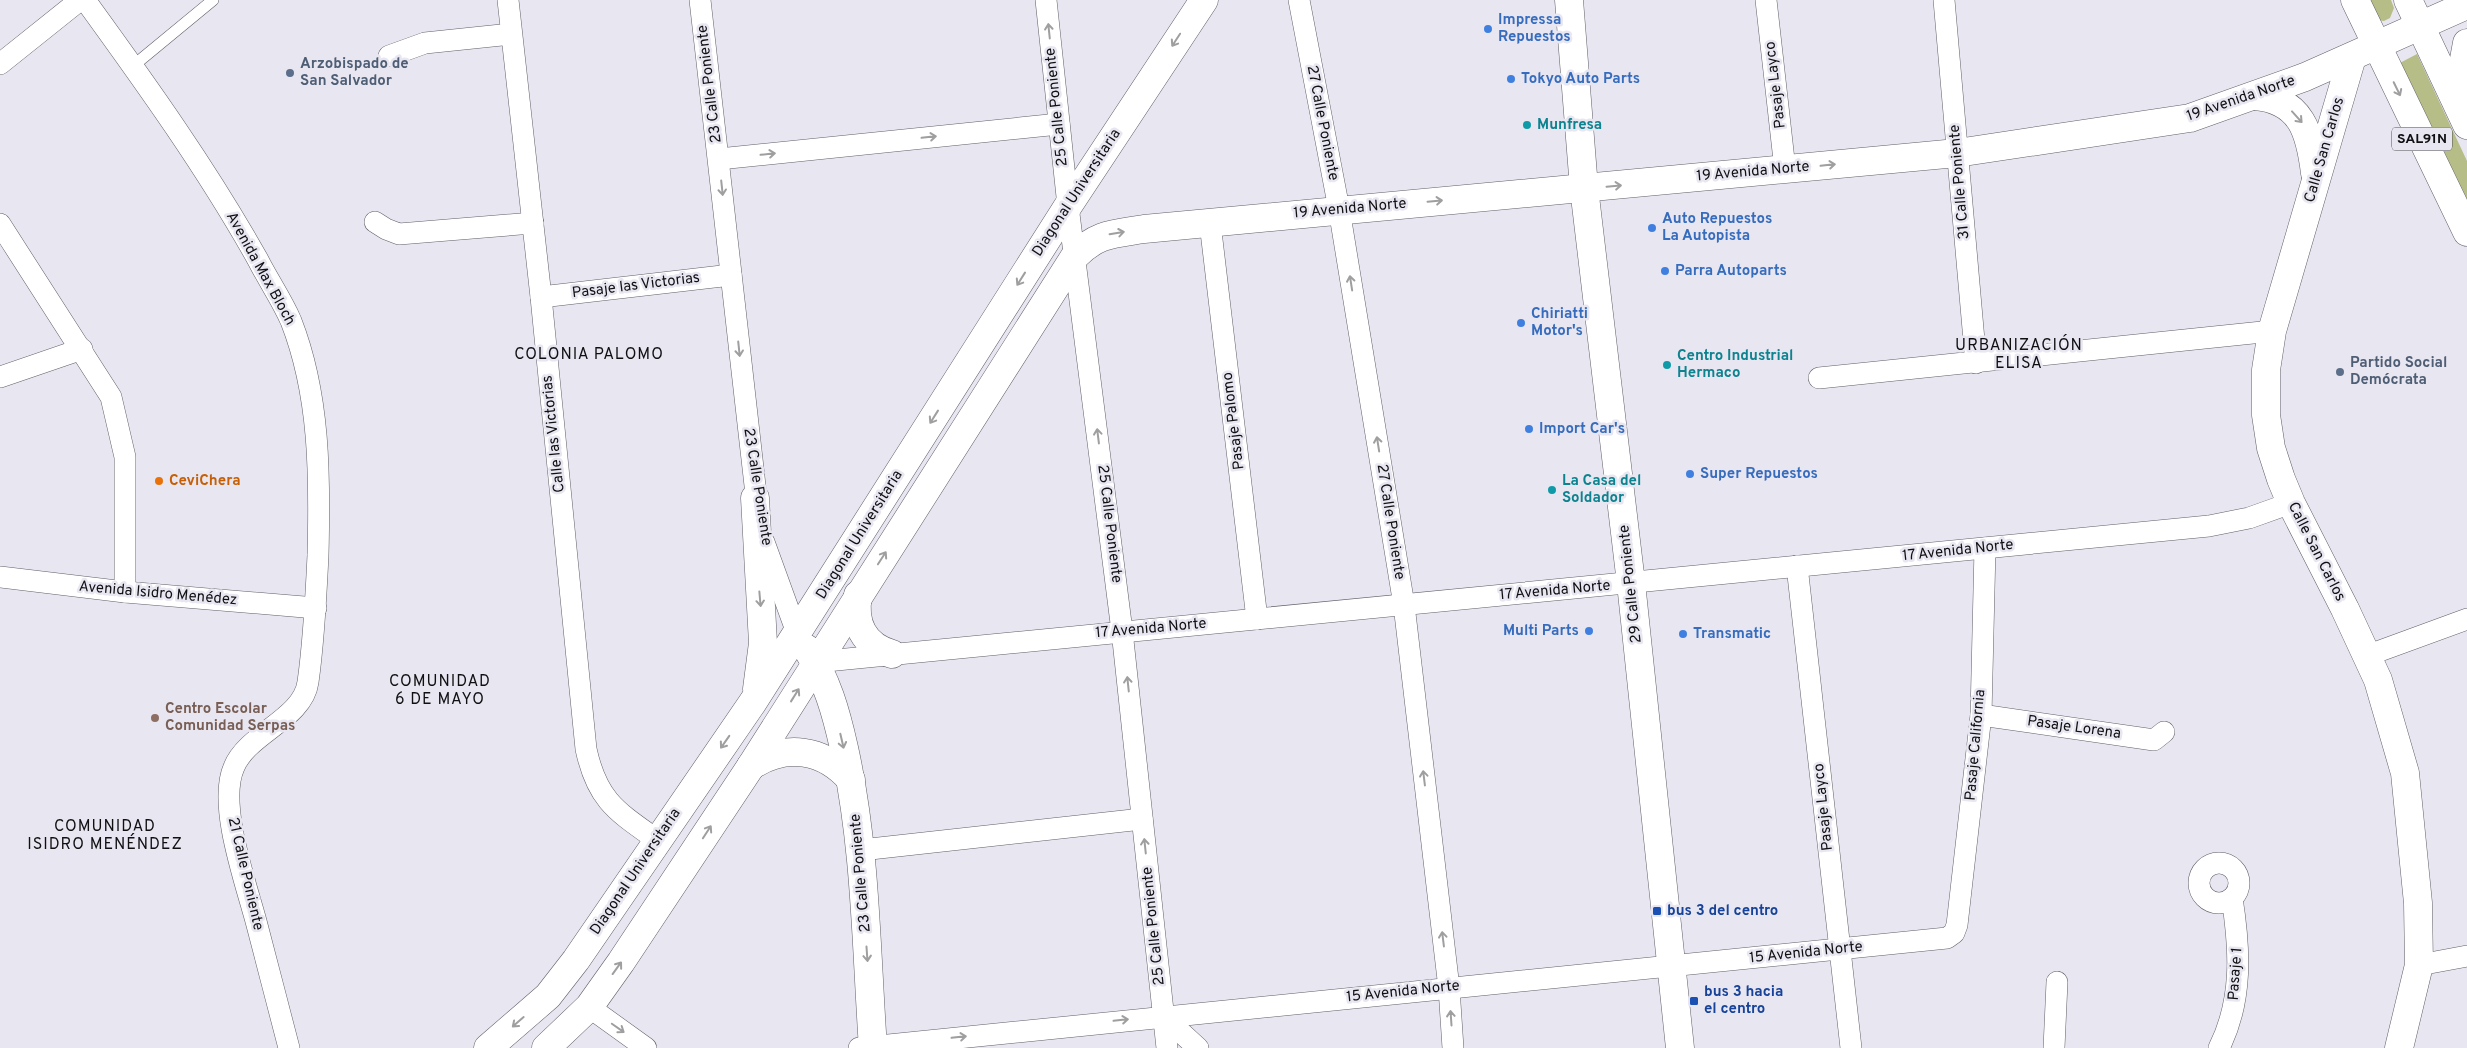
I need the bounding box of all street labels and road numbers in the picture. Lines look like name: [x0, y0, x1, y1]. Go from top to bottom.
street label: 23 Calle Poniente: [693, 24, 727, 144]
street label: Pasaje Layco: [1761, 40, 1791, 130]
street label: 25 Calle Poniente: [1041, 47, 1073, 167]
street label: 27 Calle Poniente: [1302, 64, 1342, 182]
street label: 19 Avenida Norte: [2184, 72, 2298, 126]
street label: Calle San Carlos: [2301, 95, 2349, 205]
street label: 31 Calle Poniente: [1946, 124, 1974, 240]
street label: Diagonal Universitaria: [1029, 125, 1125, 261]
road number: SAL91N: [2392, 128, 2452, 150]
street label: 19 Avenida Norte: [1696, 158, 1810, 186]
street label: 19 Avenida Norte: [1293, 195, 1407, 223]
street label: Avenida Max Bloch: [221, 209, 299, 329]
street label: Pasaje las Victorias: [571, 269, 701, 303]
street label: Pasaje Palomo: [1219, 371, 1249, 471]
street label: Calle las Victorias: [538, 374, 570, 494]
street label: 23 Calle Poniente: [738, 427, 776, 547]
street label: 27 Calle Poniente: [1371, 463, 1409, 581]
street label: 25 Calle Poniente: [1092, 464, 1126, 584]
street label: Diagonal Universitaria: [813, 467, 907, 603]
street label: Calle San Carlos: [2283, 499, 2349, 605]
street label: 29 Calle Poniente: [1615, 524, 1647, 644]
street label: 17 Avenida Norte: [1901, 536, 2015, 566]
street label: 17 Avenida Norte: [1499, 577, 1611, 605]
street label: Avenida Isidro Menédez: [78, 578, 238, 610]
street label: 17 Avenida Norte: [1095, 615, 1207, 643]
street label: Pasaje California: [1962, 688, 1990, 802]
street label: Pasaje Lorena: [2026, 712, 2122, 744]
street label: Pasaje Layco: [1810, 762, 1838, 852]
street label: Diagonal Universitaria: [587, 805, 685, 939]
street label: 23 Calle Poniente: [846, 813, 876, 933]
street label: 21 Calle Poniente: [223, 816, 267, 932]
street label: 25 Calle Poniente: [1138, 866, 1170, 986]
street label: 15 Avenida Norte: [1748, 938, 1864, 968]
street label: Pasaje 1: [2225, 947, 2247, 1001]
street label: 15 Avenida Norte: [1345, 977, 1461, 1007]

